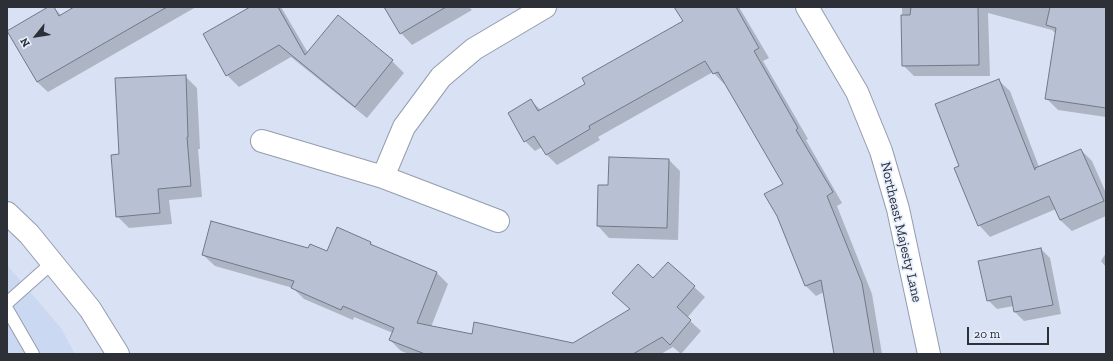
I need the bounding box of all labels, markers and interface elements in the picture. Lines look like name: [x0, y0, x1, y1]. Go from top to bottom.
north arrow: [16, 16, 56, 56]
text: N: [17, 35, 33, 49]
street label: Northeast Majesty Lane: [877, 160, 925, 304]
scale bar: [969, 319, 1051, 345]
text: 20 m: [974, 327, 1000, 341]

